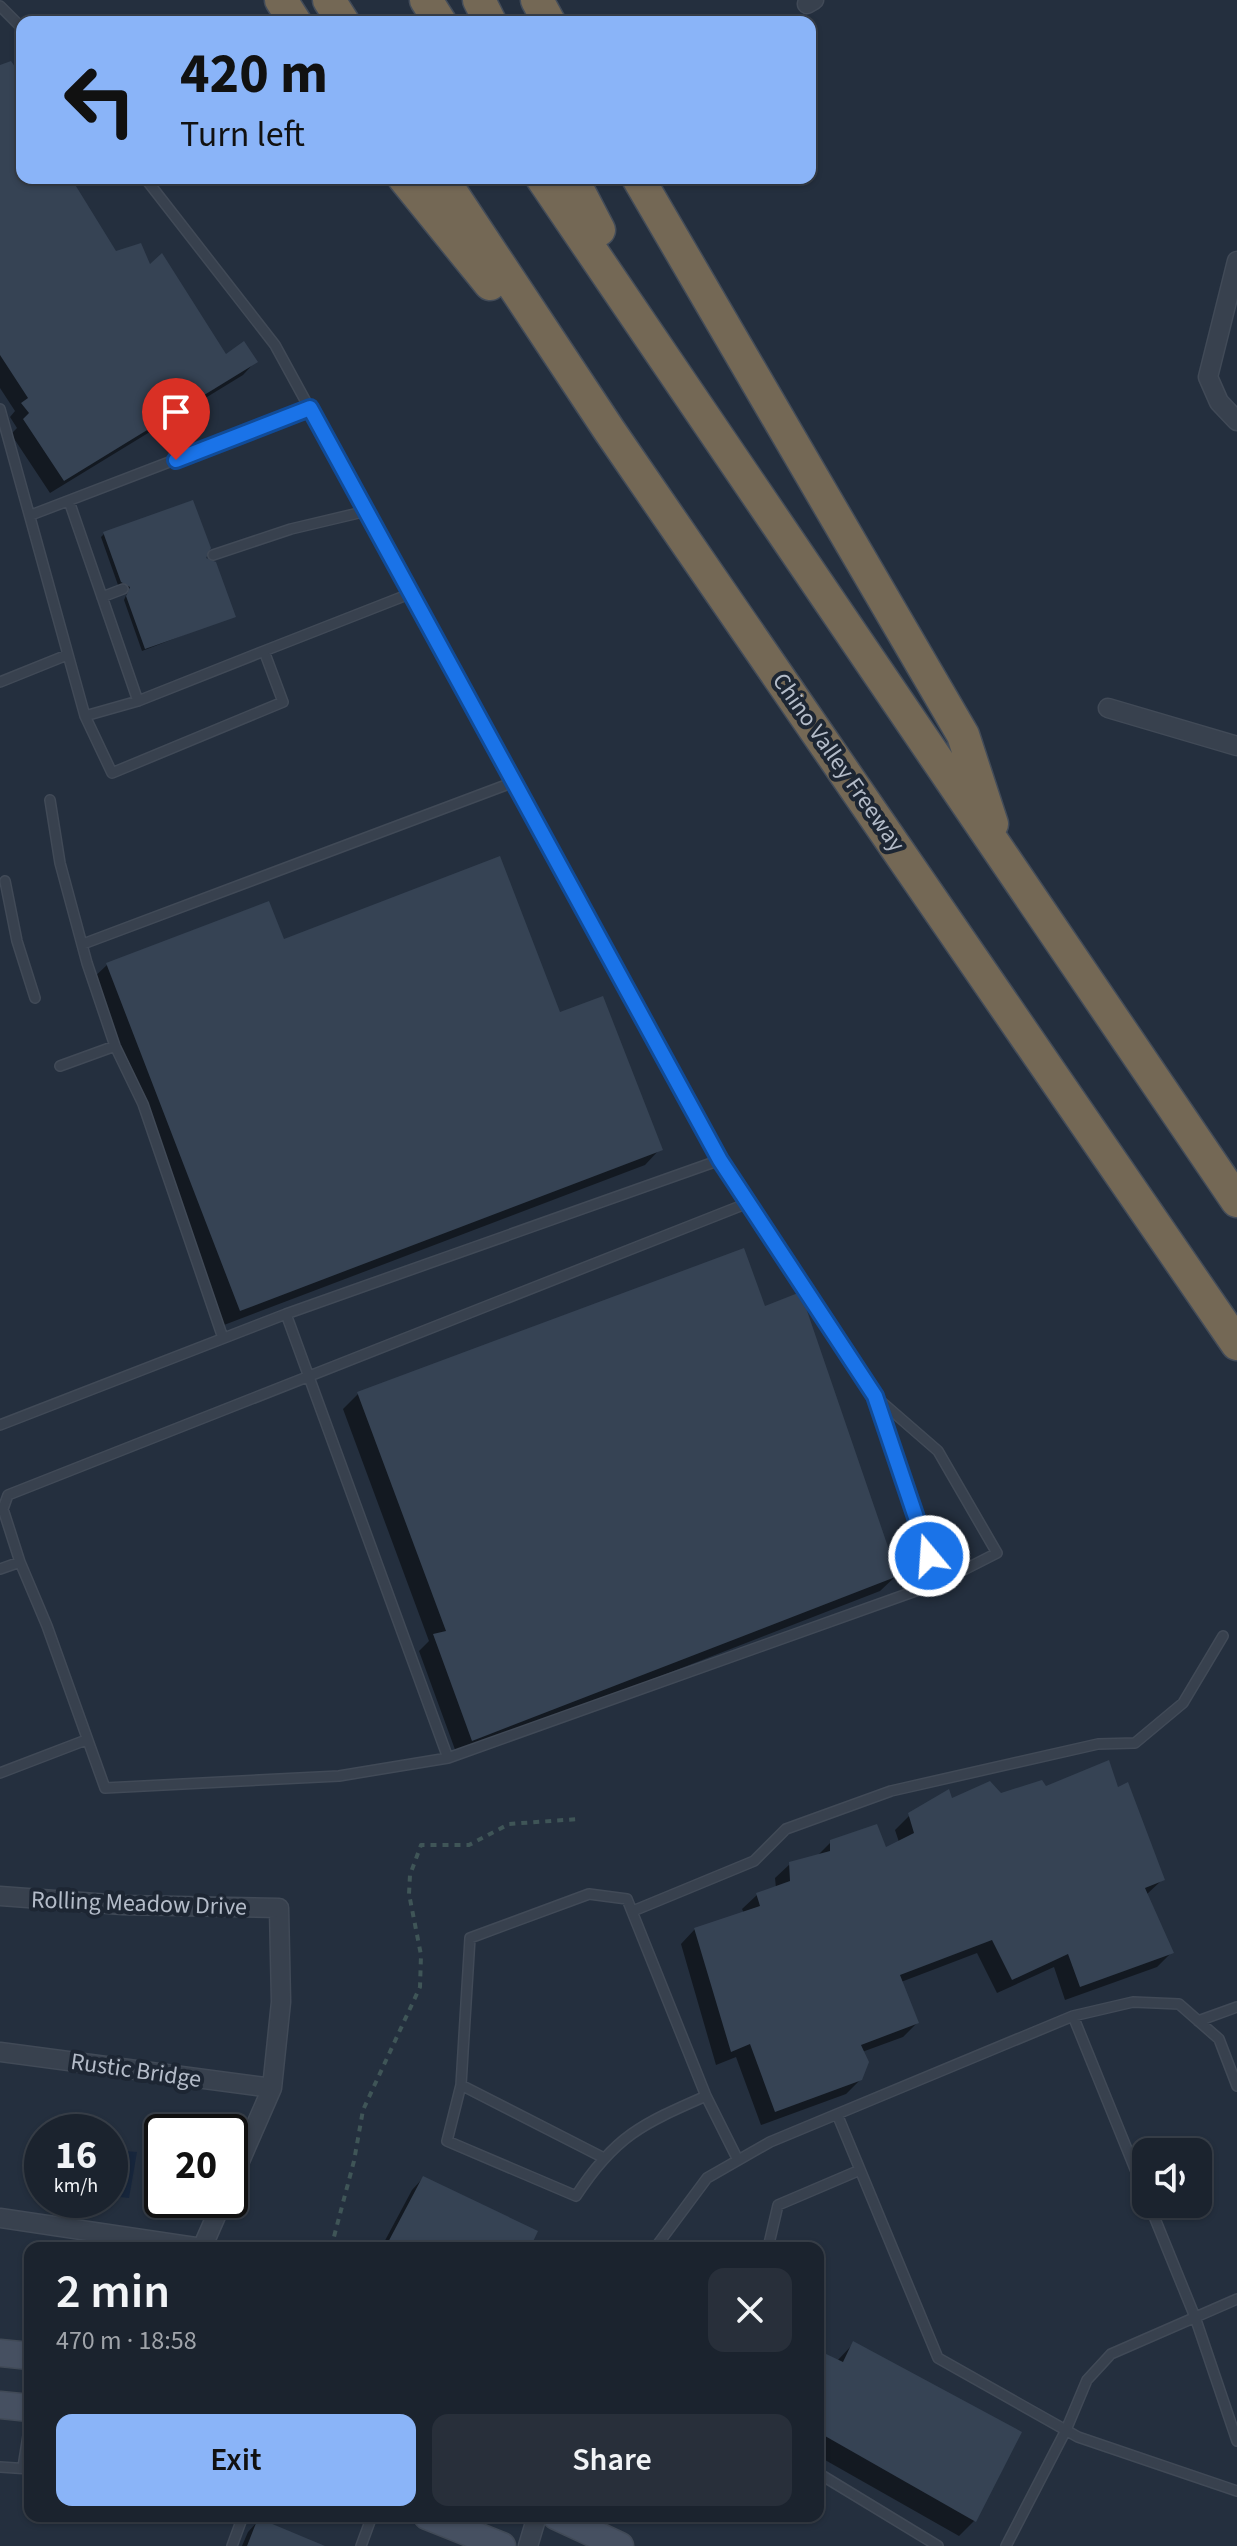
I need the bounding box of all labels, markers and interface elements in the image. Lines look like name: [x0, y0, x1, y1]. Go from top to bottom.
text: 420 m: [180, 35, 328, 114]
icon: left: [48, 48, 152, 152]
text: Turn left: [180, 109, 305, 160]
pin: [142, 378, 210, 460]
icon: arrive: [154, 390, 198, 434]
street label: Chino Valley Freeway: [764, 666, 914, 859]
position arrow: [887, 1514, 971, 1598]
street label: Rolling Meadow Drive: [30, 1882, 248, 1925]
street label: Rustic Bridge: [68, 2044, 203, 2097]
speed limit sign: 20: [144, 2114, 248, 2218]
text: 16: [55, 2127, 97, 2184]
map controls: [1132, 2138, 1212, 2218]
button: sound: [1132, 2138, 1212, 2218]
text: km/h: [54, 2172, 98, 2200]
text: 2 min: [56, 2258, 170, 2326]
button: close: [708, 2268, 792, 2352]
text: 470 m · 18:58: [56, 2322, 197, 2359]
button: Exit: [56, 2414, 416, 2506]
button: Share: [432, 2414, 792, 2506]

